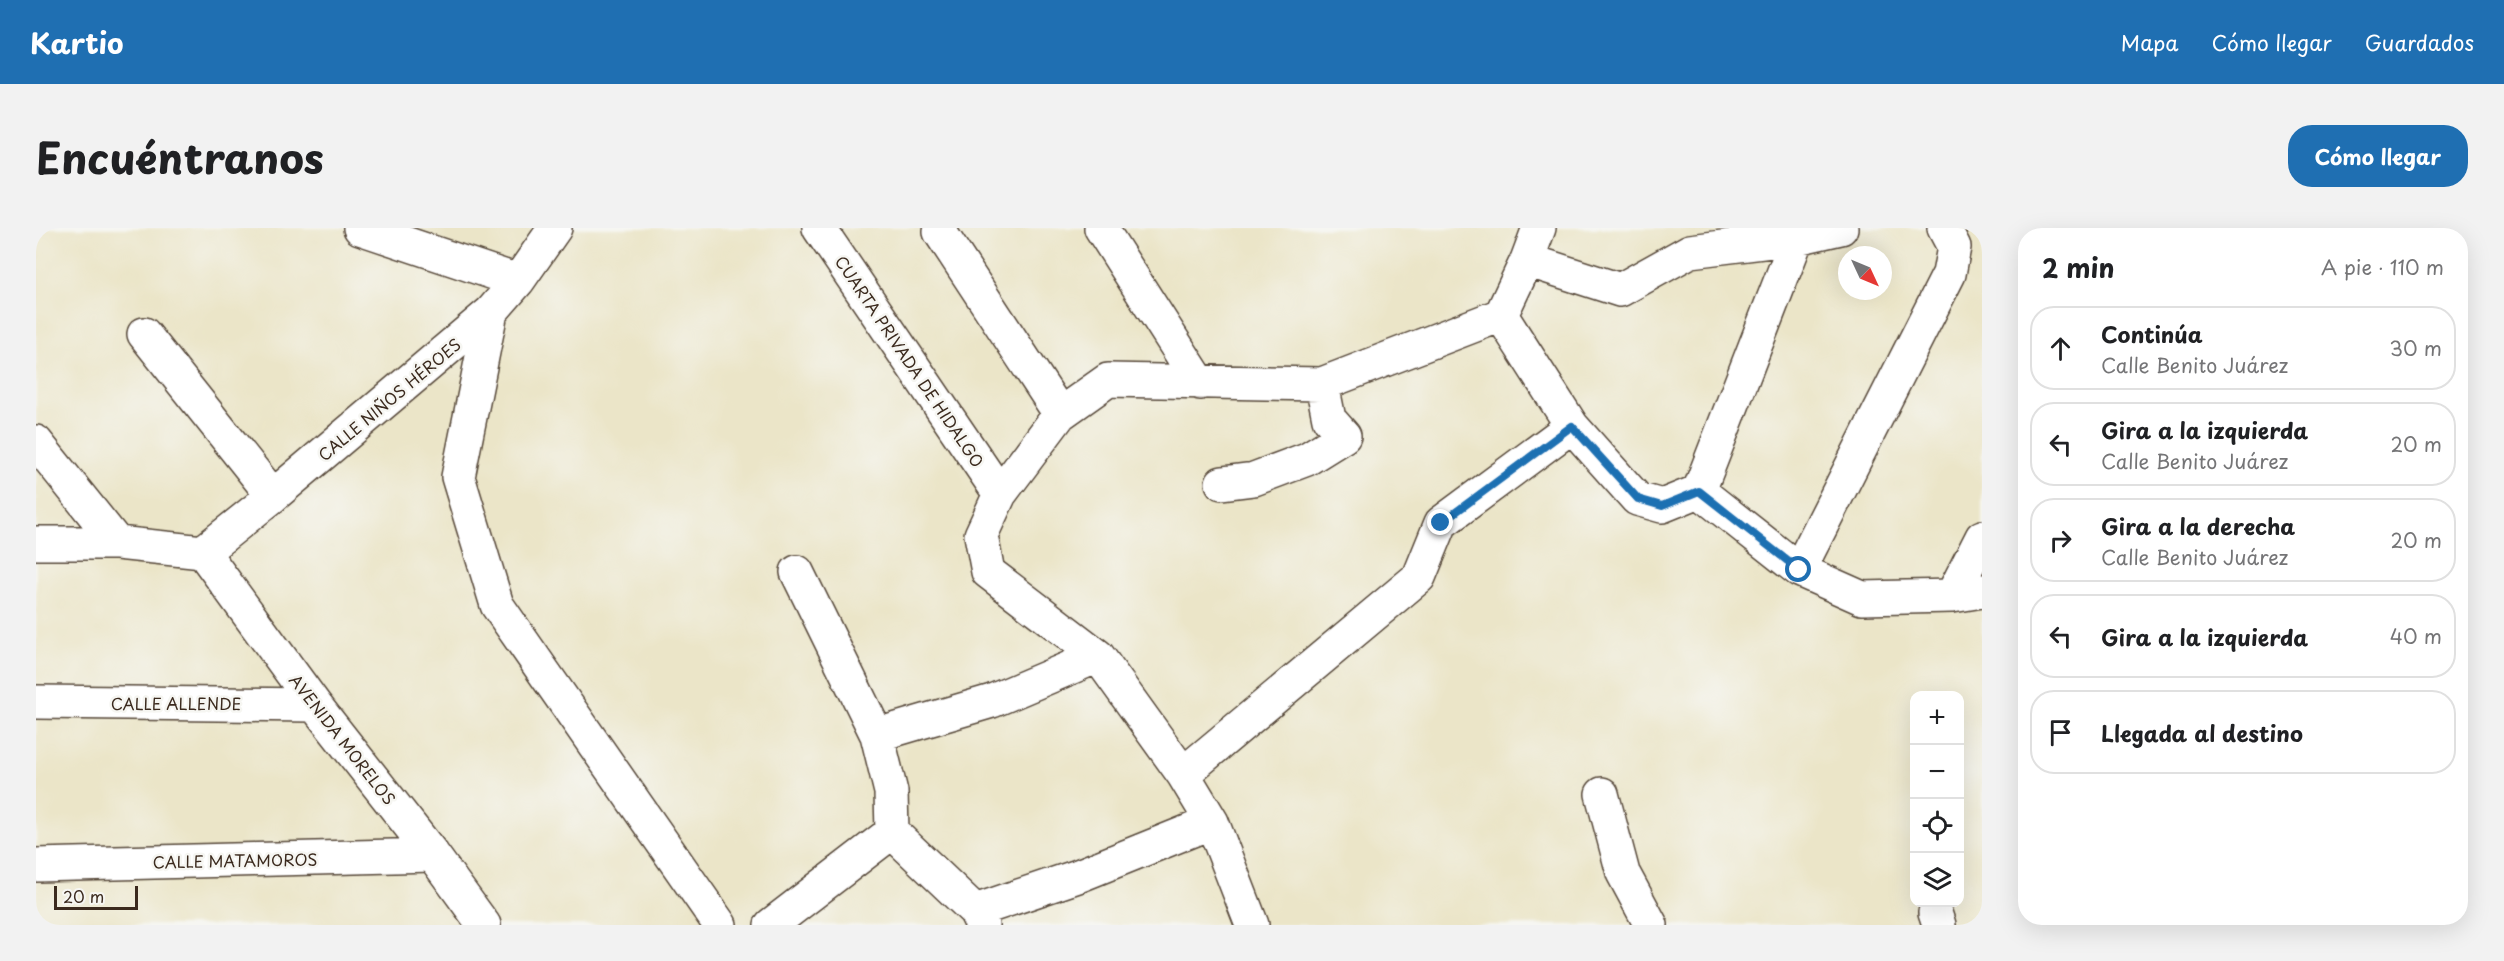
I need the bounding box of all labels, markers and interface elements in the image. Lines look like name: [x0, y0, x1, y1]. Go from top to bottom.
text: Kartio: [30, 21, 124, 64]
text: Mapa: [2121, 26, 2179, 58]
text: Cómo llegar: [2212, 26, 2332, 58]
text: Guardados: [2365, 26, 2474, 58]
text: Encuéntranos: [36, 125, 324, 188]
button: Cómo llegar: [2288, 125, 2468, 187]
north arrow: [1838, 246, 1892, 300]
text: 2 min: [2042, 248, 2115, 287]
street label: CUARTA PRIVADA DE HIDALGO: [830, 250, 990, 472]
text: A pie · 110 m: [2321, 252, 2444, 282]
text: Continúa: [2101, 317, 2203, 350]
street label: CALLE NIÑOS HÉROES: [312, 332, 466, 466]
icon: ahead: [2044, 332, 2077, 365]
text: 30 m: [2389, 333, 2442, 363]
text: Calle Benito Juárez: [2101, 350, 2288, 380]
text: Gira a la izquierda: [2101, 413, 2308, 446]
icon: left: [2044, 428, 2077, 461]
text: 20 m: [2390, 429, 2442, 459]
text: Calle Benito Juárez: [2101, 446, 2288, 476]
route end: [1427, 509, 1453, 535]
text: Gira a la derecha: [2101, 509, 2295, 542]
icon: right: [2044, 524, 2077, 557]
text: 20 m: [2390, 525, 2442, 555]
text: Calle Benito Juárez: [2101, 542, 2288, 572]
route start: [1785, 556, 1811, 582]
icon: left: [2044, 620, 2077, 653]
text: Gira a la izquierda: [2101, 620, 2308, 653]
text: 40 m: [2390, 621, 2442, 651]
street label: AVENIDA MORELOS: [284, 669, 402, 809]
street label: CALLE ALLENDE: [111, 691, 241, 715]
map controls: [1910, 691, 1964, 907]
button: +: [1910, 691, 1964, 745]
icon: arrive: [2044, 716, 2077, 749]
text: Llegada al destino: [2101, 716, 2303, 749]
button: −: [1910, 745, 1964, 799]
button: locate: [1910, 799, 1964, 853]
street label: CALLE MATAMOROS: [152, 847, 318, 873]
button: layers: [1910, 853, 1964, 907]
scale bar: [54, 883, 138, 910]
text: 20 m: [63, 884, 104, 908]

